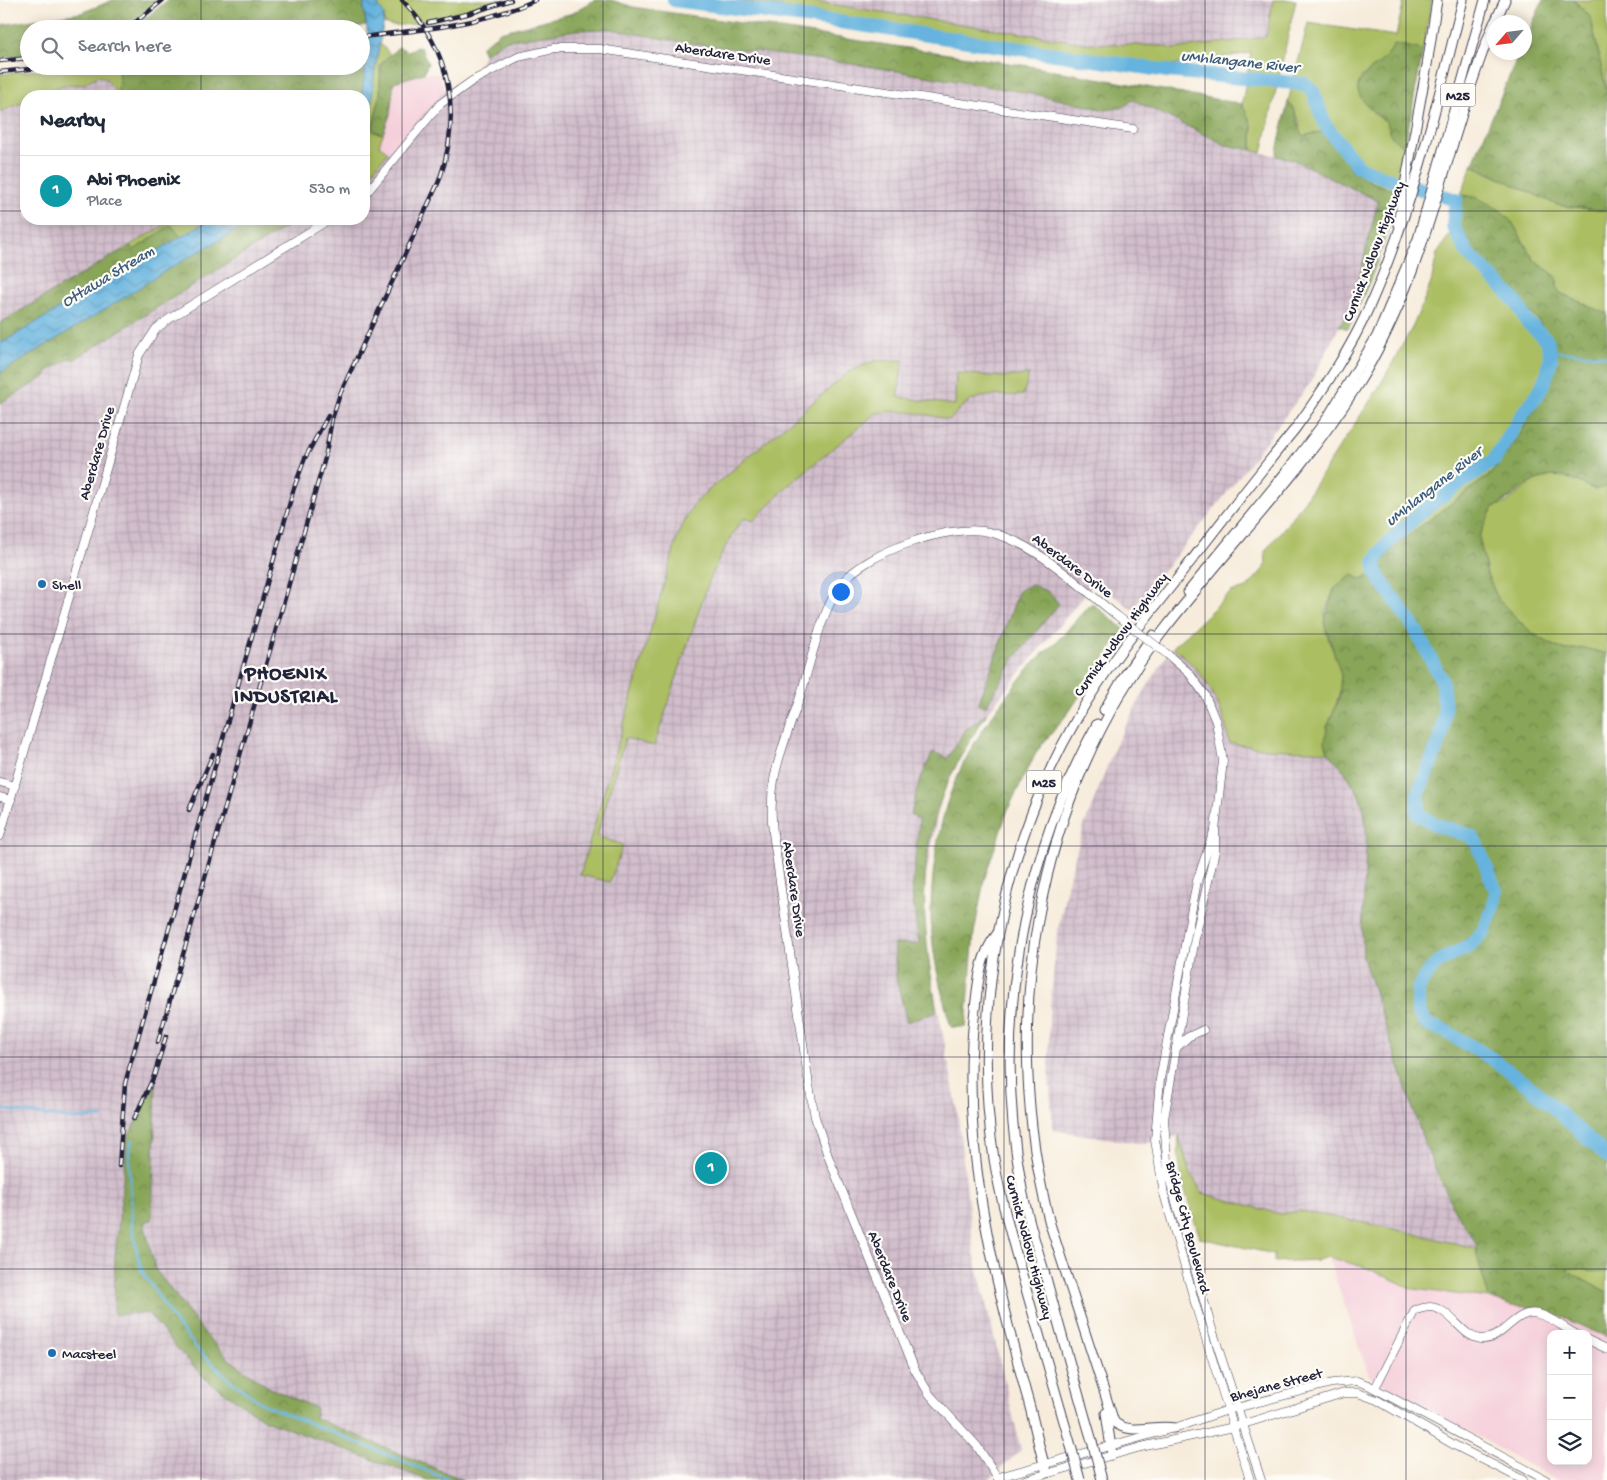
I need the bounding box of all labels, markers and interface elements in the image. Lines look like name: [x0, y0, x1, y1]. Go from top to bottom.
north arrow: [1487, 15, 1532, 60]
search box: [20, 20, 370, 75]
icon: search: [38, 34, 66, 62]
text: Search here: [78, 36, 172, 59]
street label: Aberdare Drive: [674, 39, 772, 71]
water label: uMhlangane River: [1180, 48, 1302, 79]
road number: M25: [1440, 84, 1476, 106]
text: Nearby: [40, 110, 105, 135]
text: Abi Phoenix: [87, 170, 180, 193]
street label: Curnick Ndlovu Highway: [1340, 178, 1410, 324]
text: 1: [53, 181, 59, 200]
text: 530 m: [309, 181, 350, 200]
text: Place: [87, 193, 122, 212]
water label: Ottawa Stream: [59, 243, 159, 313]
street label: Aberdare Drive: [76, 405, 120, 502]
water label: uMhlangane River: [1383, 442, 1490, 531]
street label: Aberdare Drive: [1028, 530, 1116, 603]
street label: Curnick Ndlovu Highway: [1071, 569, 1173, 701]
place label: Shell: [52, 577, 81, 595]
marker: Shell: [36, 578, 48, 590]
your location: [828, 579, 854, 605]
district label: PHOENIX INDUSTRIAL: [234, 664, 339, 710]
road number: M25: [1026, 770, 1062, 794]
street label: Aberdare Drive: [777, 840, 809, 938]
pin: 1: [695, 1149, 727, 1187]
street label: Bridge City Boulevard: [1161, 1159, 1214, 1297]
street label: Curnick Ndlovu Highway: [1000, 1173, 1056, 1322]
street label: Aberdare Drive: [863, 1229, 916, 1325]
map controls: [1547, 1330, 1592, 1465]
button: +: [1547, 1330, 1592, 1375]
place label: Macsteel: [62, 1346, 116, 1364]
marker: Macsteel: [46, 1347, 58, 1359]
street label: Bhejane Street: [1228, 1365, 1326, 1407]
button: −: [1547, 1375, 1592, 1420]
button: layers: [1547, 1420, 1592, 1465]

